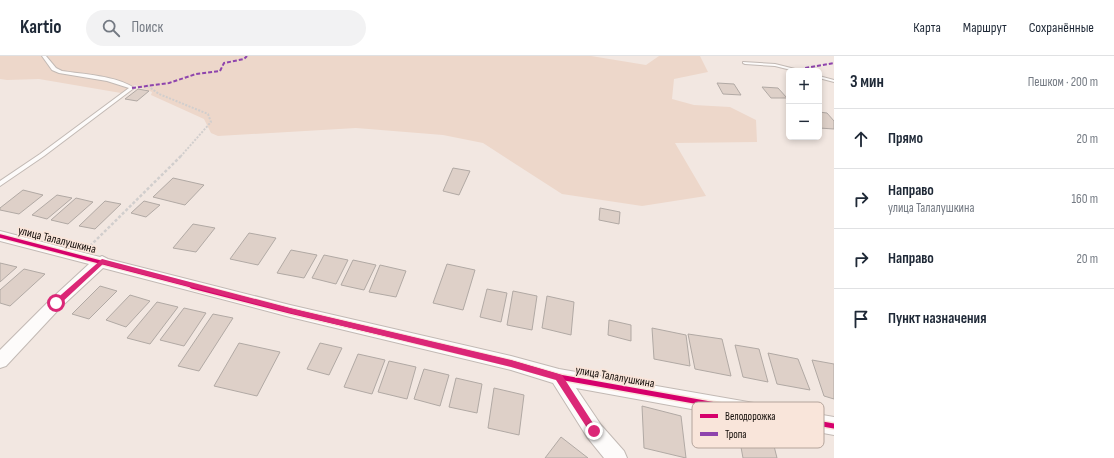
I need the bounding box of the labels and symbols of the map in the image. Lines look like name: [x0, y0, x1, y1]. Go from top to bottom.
street label: улица Талалушкина: [16, 223, 98, 257]
route start: [47, 294, 65, 312]
street label: улица Талалушкина: [574, 363, 656, 391]
legend: [692, 402, 824, 448]
text: Велодорожка: [725, 410, 776, 423]
route end: [585, 422, 603, 440]
text: Тропа: [725, 428, 747, 441]

